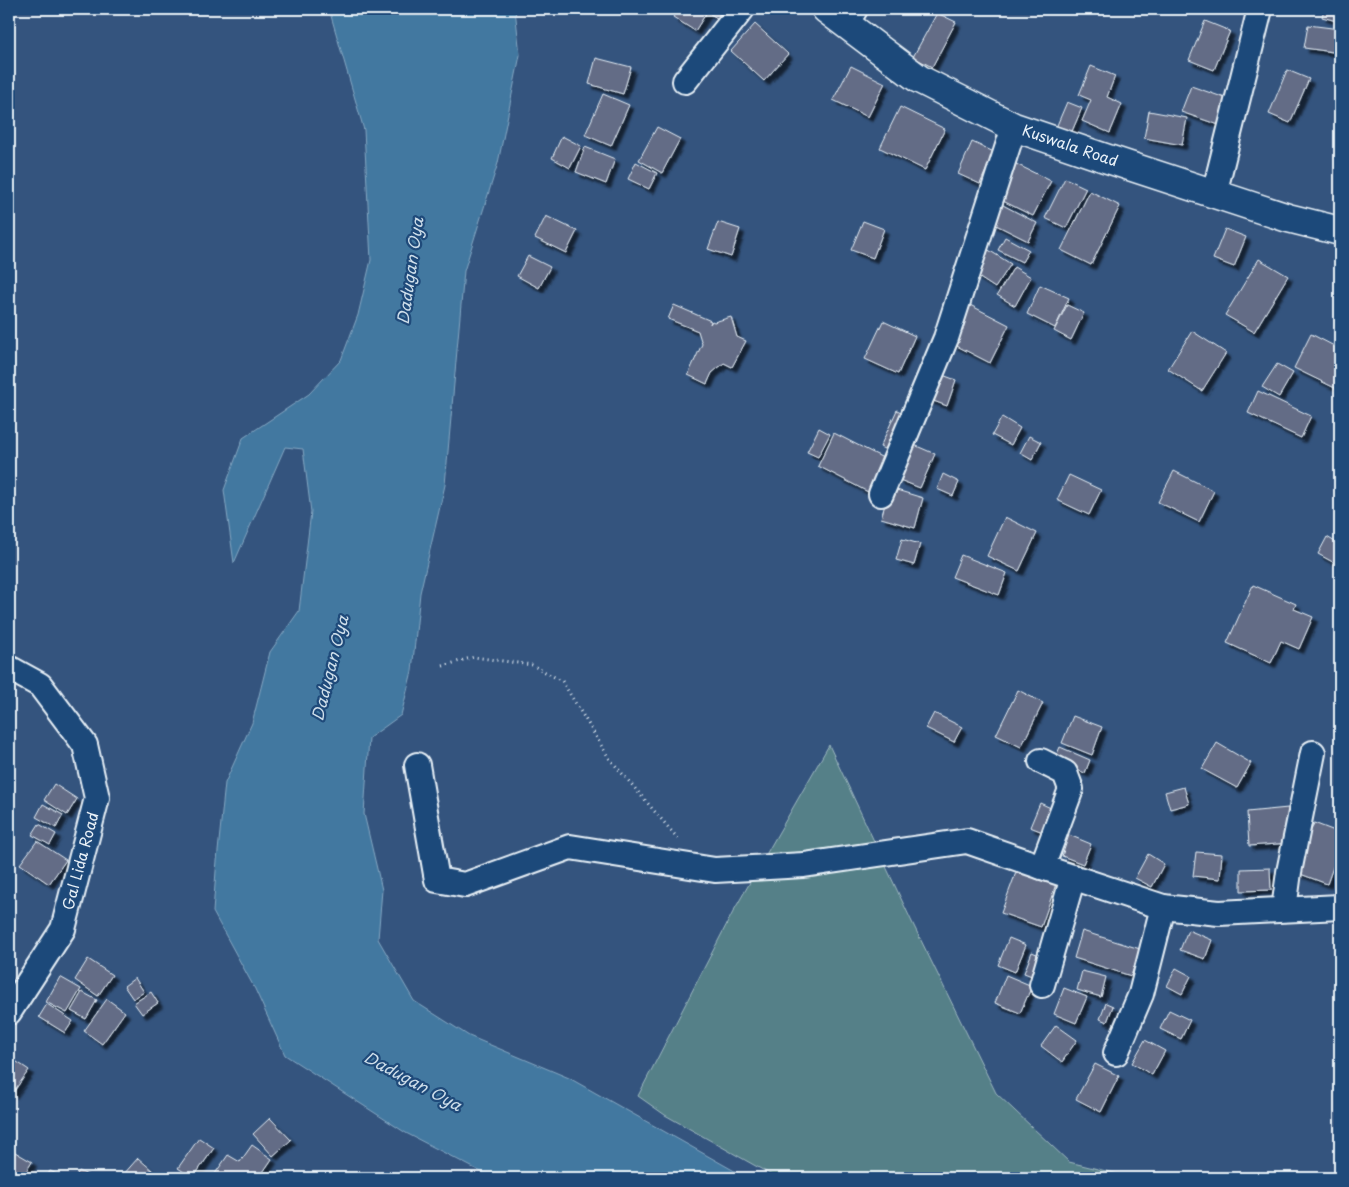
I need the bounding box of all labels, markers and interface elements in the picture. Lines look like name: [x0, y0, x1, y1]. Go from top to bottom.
street label: Kuswala Road: [1019, 118, 1121, 172]
water label: Dadugan Oya: [390, 215, 428, 326]
water label: Dadugan Oya: [304, 612, 354, 723]
street label: Gal Lida Road: [55, 809, 104, 912]
water label: Dadugan Oya: [360, 1044, 467, 1116]

